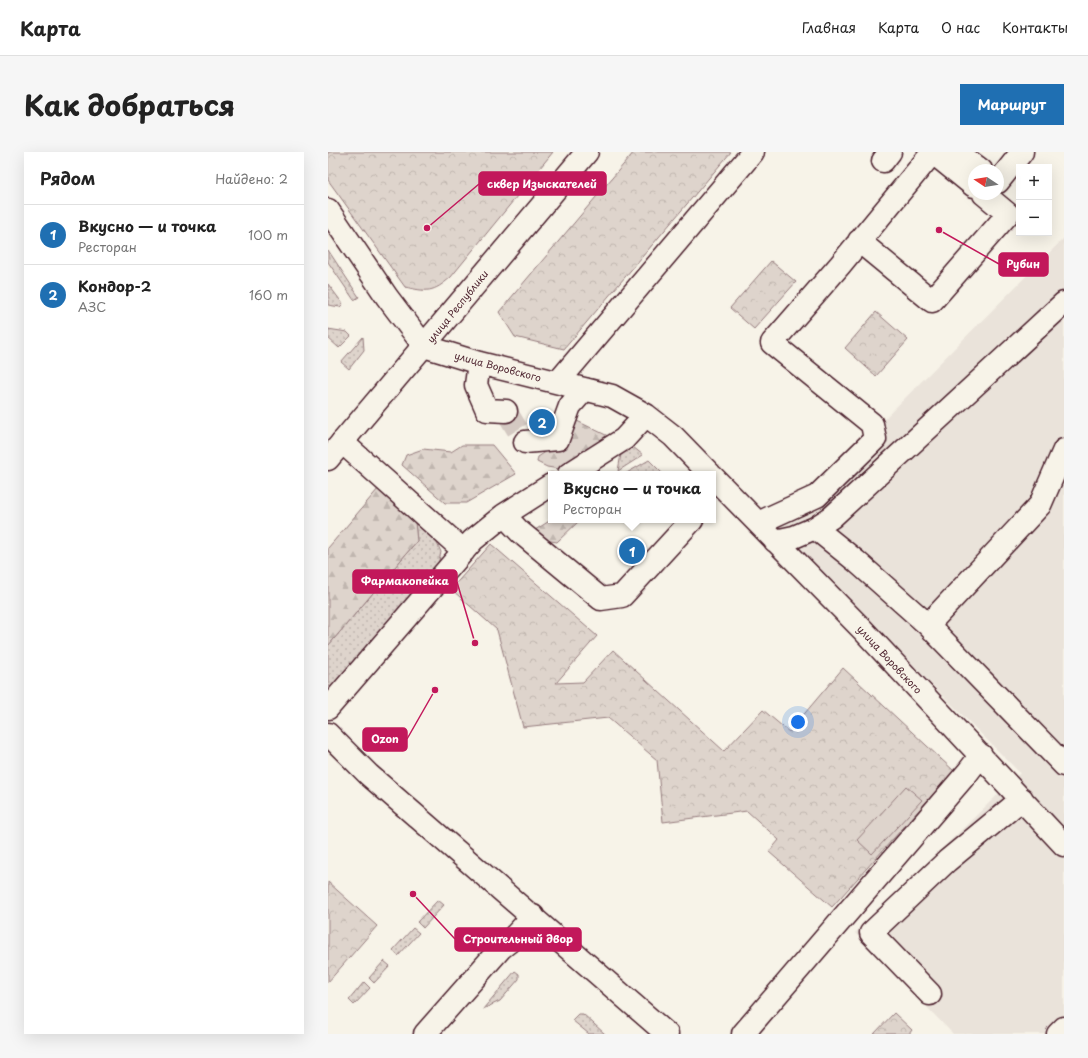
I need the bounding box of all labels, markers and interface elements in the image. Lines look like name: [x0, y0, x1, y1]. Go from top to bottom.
text: Карта: [20, 14, 81, 42]
text: Главная: [802, 17, 856, 38]
text: Карта: [878, 17, 919, 38]
text: О нас: [941, 17, 980, 38]
text: Контакты: [1002, 17, 1068, 38]
text: Как добраться: [24, 83, 235, 126]
button: Маршрут: [960, 84, 1064, 125]
north arrow: [968, 164, 1004, 200]
map controls: [1016, 164, 1052, 236]
button: +: [1016, 164, 1052, 200]
text: Рядом: [40, 165, 95, 191]
text: Найдено: 2: [215, 169, 288, 188]
callout: сквер Изыскателей: [479, 172, 606, 195]
text: сквер Изыскателей: [487, 175, 597, 192]
button: −: [1016, 200, 1052, 236]
text: Вкусно — и точка: [78, 214, 216, 237]
text: 1: [50, 225, 56, 244]
text: 100 m: [248, 225, 288, 244]
text: Ресторан: [78, 237, 137, 256]
callout: Рубин: [999, 253, 1048, 276]
text: Рубин: [1006, 255, 1040, 272]
street label: улица Республики: [423, 266, 491, 346]
text: Кондор-2: [78, 274, 151, 297]
text: 2: [48, 285, 58, 304]
text: 160 m: [249, 285, 288, 304]
text: АЗС: [78, 297, 106, 316]
street label: улица Воровского: [453, 347, 543, 385]
pin: 2: [529, 407, 555, 437]
popup: [548, 471, 716, 523]
text: Вкусно — и точка: [563, 476, 701, 499]
text: Ресторан: [563, 499, 622, 518]
pin: 1: [619, 536, 645, 566]
callout: Фармакопейка: [353, 570, 457, 593]
text: Фармакопейка: [361, 572, 450, 589]
street label: улица Воровского: [854, 621, 926, 697]
your location: [788, 712, 808, 732]
callout: Ozon: [363, 728, 407, 751]
text: Ozon: [371, 730, 399, 747]
callout: Строительный двор: [455, 928, 581, 951]
text: Строительный двор: [463, 930, 573, 947]

